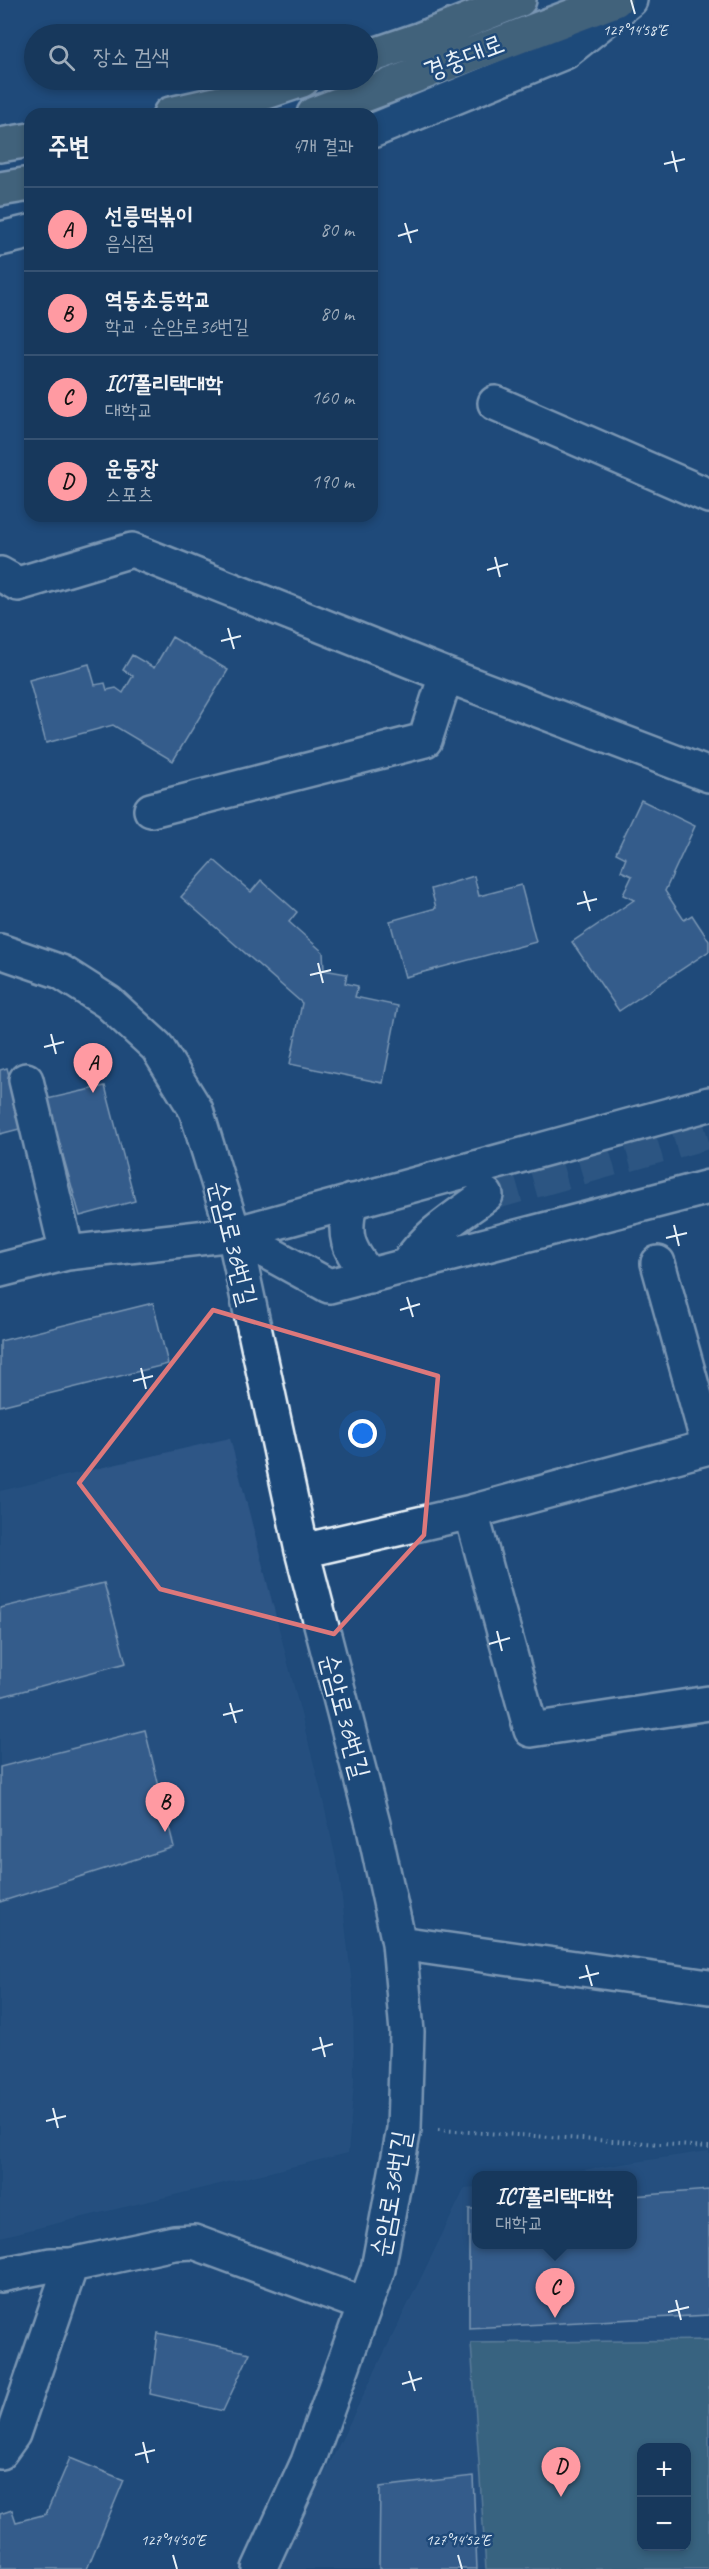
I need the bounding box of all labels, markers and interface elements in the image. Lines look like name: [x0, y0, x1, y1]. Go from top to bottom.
text: 127°14'58"E: [603, 21, 669, 40]
search box: [24, 24, 378, 90]
street label: 경충대로: [419, 27, 509, 87]
icon: search: [45, 41, 78, 74]
text: 장소 검색: [93, 43, 169, 71]
text: 주변: [48, 130, 90, 163]
text: 4개 결과: [292, 134, 354, 159]
text: 선릉떡볶이: [105, 202, 194, 230]
text: A: [62, 217, 73, 242]
text: 80 m: [320, 217, 354, 242]
text: 음식점: [105, 230, 153, 255]
text: 역동초등학교: [105, 286, 211, 314]
text: B: [62, 301, 73, 326]
text: 80 m: [320, 301, 354, 326]
text: 학교 · 순암로36번길: [105, 314, 249, 339]
text: ICT폴리택대학: [105, 370, 223, 398]
text: C: [63, 385, 72, 410]
text: 160 m: [311, 385, 354, 410]
text: 대학교: [105, 398, 153, 423]
text: 운동장: [105, 454, 158, 482]
text: D: [62, 469, 73, 494]
text: 190 m: [311, 469, 354, 494]
text: 스포츠: [105, 482, 153, 507]
pin: A: [74, 1044, 112, 1093]
street label: 순암로36번길: [202, 1177, 265, 1309]
your location: [348, 1419, 377, 1448]
street label: 순암로36번길: [312, 1650, 378, 1782]
pin: B: [146, 1782, 184, 1832]
street label: 순암로36번길: [364, 2128, 418, 2260]
popup: [472, 2171, 637, 2249]
text: ICT폴리택대학: [496, 2183, 613, 2211]
text: 대학교: [496, 2211, 544, 2236]
pin: C: [536, 2268, 574, 2318]
map controls: [637, 2443, 691, 2551]
button: +: [637, 2443, 691, 2497]
pin: D: [542, 2448, 580, 2497]
button: −: [637, 2497, 691, 2551]
text: 127°14'50"E: [141, 2531, 207, 2550]
text: 127°14'52"E: [426, 2531, 492, 2550]

